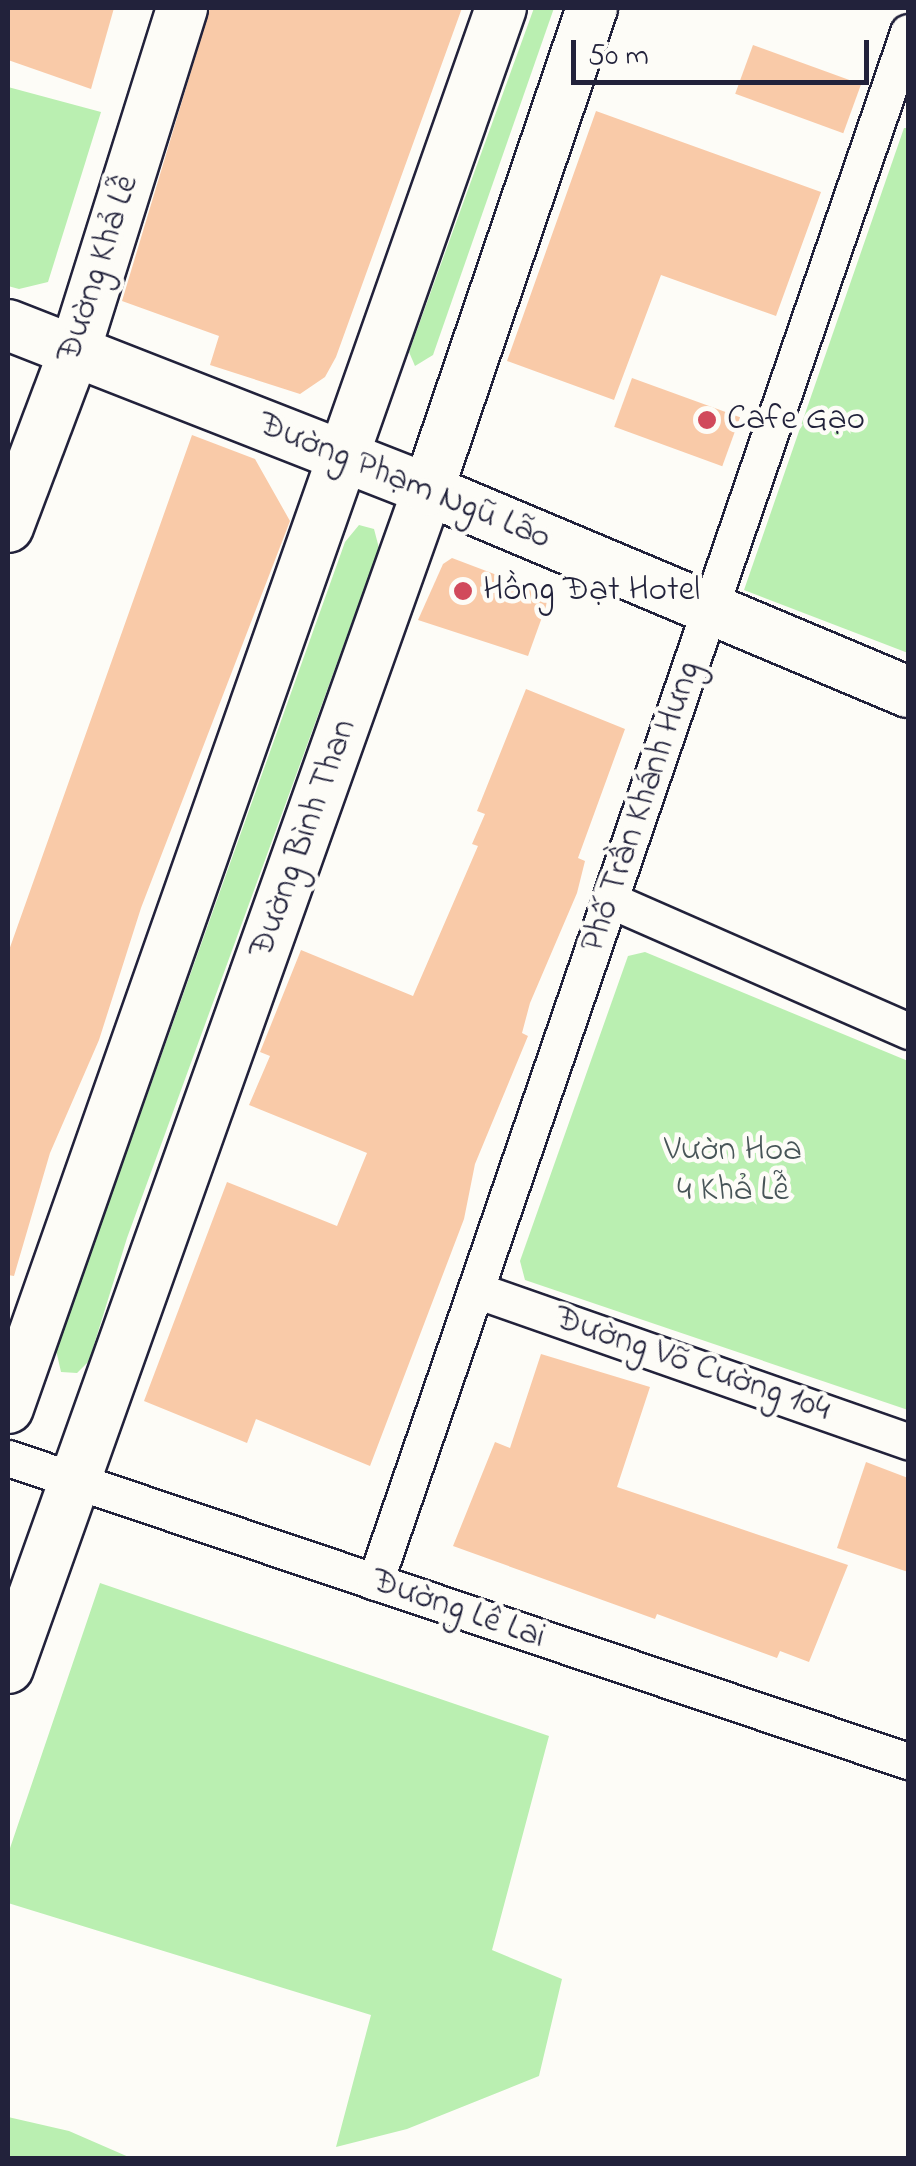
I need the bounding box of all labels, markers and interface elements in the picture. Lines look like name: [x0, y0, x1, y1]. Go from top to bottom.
scale bar: [576, 20, 874, 82]
text: 50 m: [588, 35, 649, 79]
street label: Đường Khả Lễ: [49, 170, 149, 368]
place label: Cafe Gạo: [727, 399, 865, 441]
street label: Đường Phạm Ngũ Lão: [251, 404, 557, 560]
marker: Cafe Gạo: [696, 409, 718, 431]
place label: Hồng Đạt Hotel: [483, 570, 700, 612]
marker: Hồng Đạt Hotel: [452, 580, 474, 602]
street label: Phố Trần Khánh Hưng: [573, 656, 711, 958]
street label: Đường Bình Than: [241, 714, 367, 964]
park label: Vườn Hoa 4 Khả Lễ: [664, 1130, 802, 1212]
street label: Đường Võ Cường 104: [549, 1298, 835, 1432]
street label: Đường Lê Lai: [366, 1561, 550, 1659]

